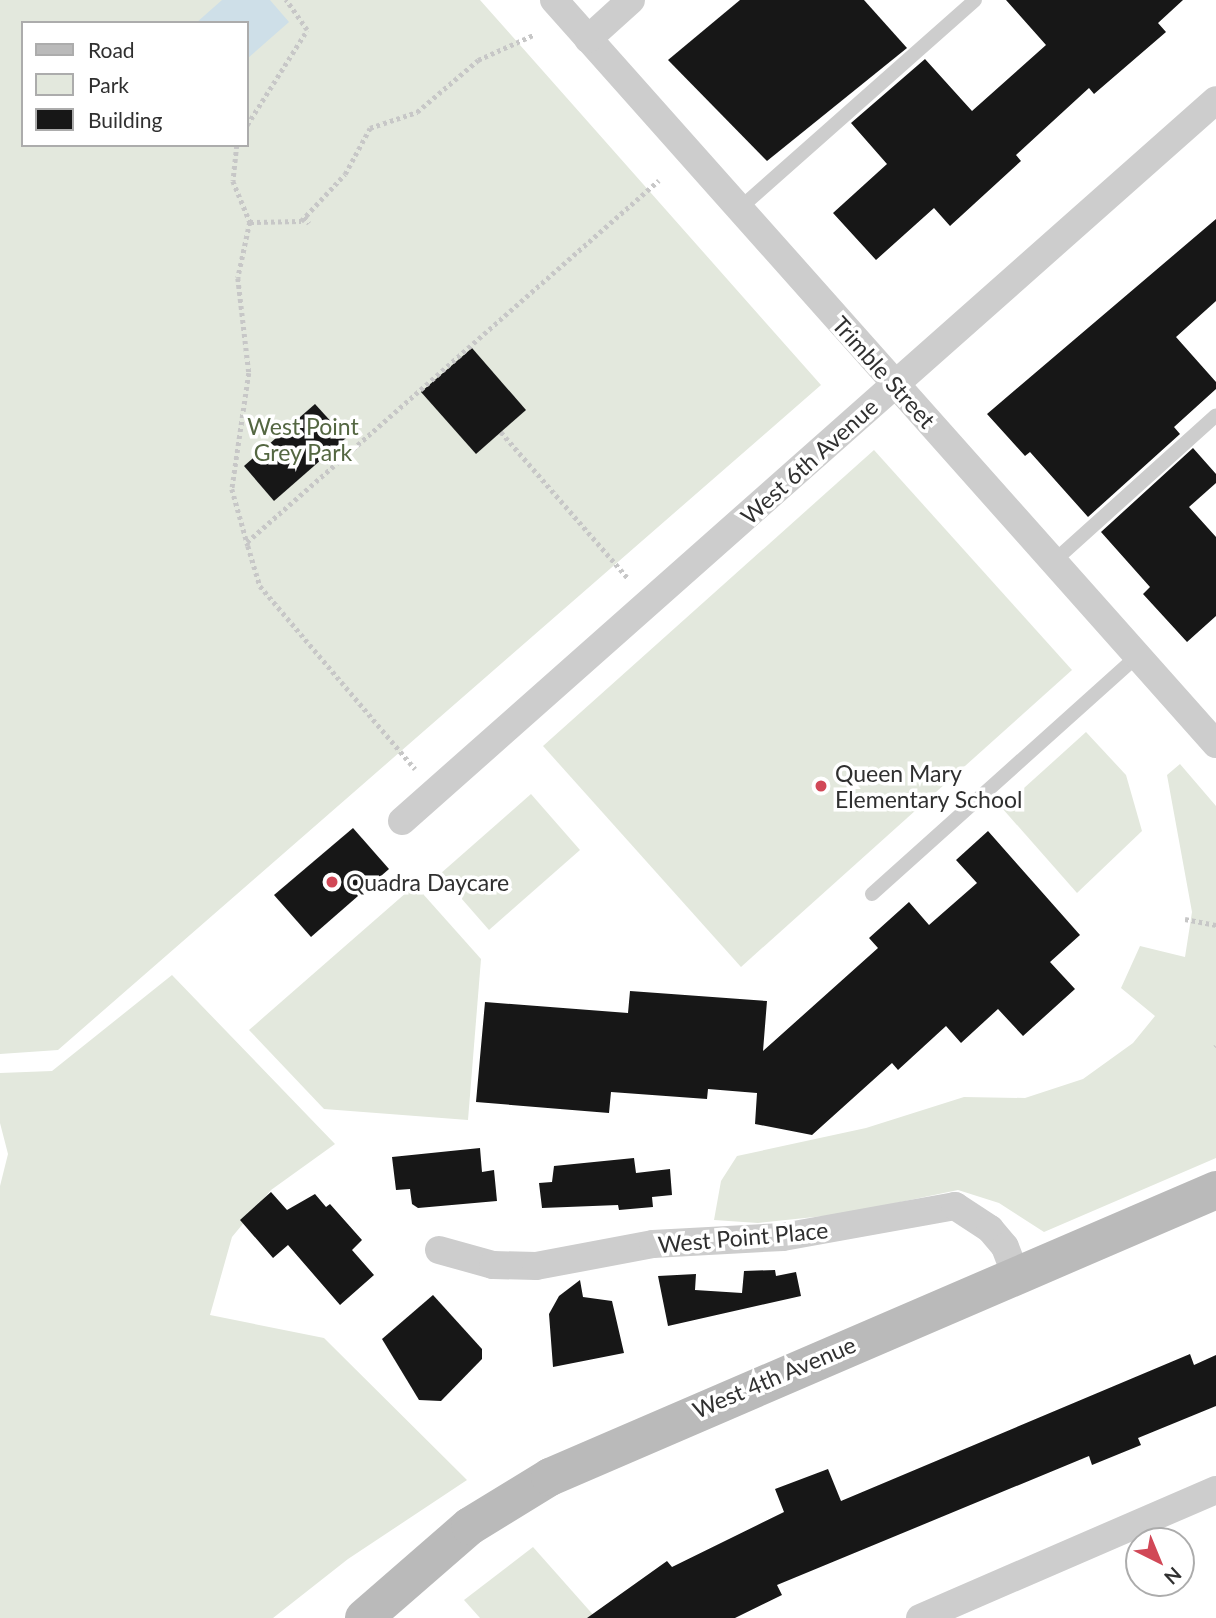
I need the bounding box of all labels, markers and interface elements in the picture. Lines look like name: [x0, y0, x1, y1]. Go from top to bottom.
legend: [21, 21, 248, 147]
text: Road: [88, 37, 135, 62]
text: Park: [88, 72, 129, 97]
text: Building: [88, 107, 163, 132]
street label: Trimble Street: [827, 310, 941, 434]
street label: West 6th Avenue: [735, 392, 883, 530]
park label: West Point Grey Park: [247, 412, 359, 466]
place label: Queen Mary Elementary School: [835, 759, 1023, 813]
marker: Queen Mary Elementary School: [813, 778, 829, 794]
place label: Quadra Daycare: [346, 868, 509, 896]
marker: Quadra Daycare: [324, 874, 340, 890]
street label: West Point Place: [657, 1216, 829, 1258]
street label: West 4th Avenue: [688, 1330, 860, 1424]
north arrow: [1125, 1527, 1195, 1597]
text: N: [1160, 1563, 1187, 1590]

